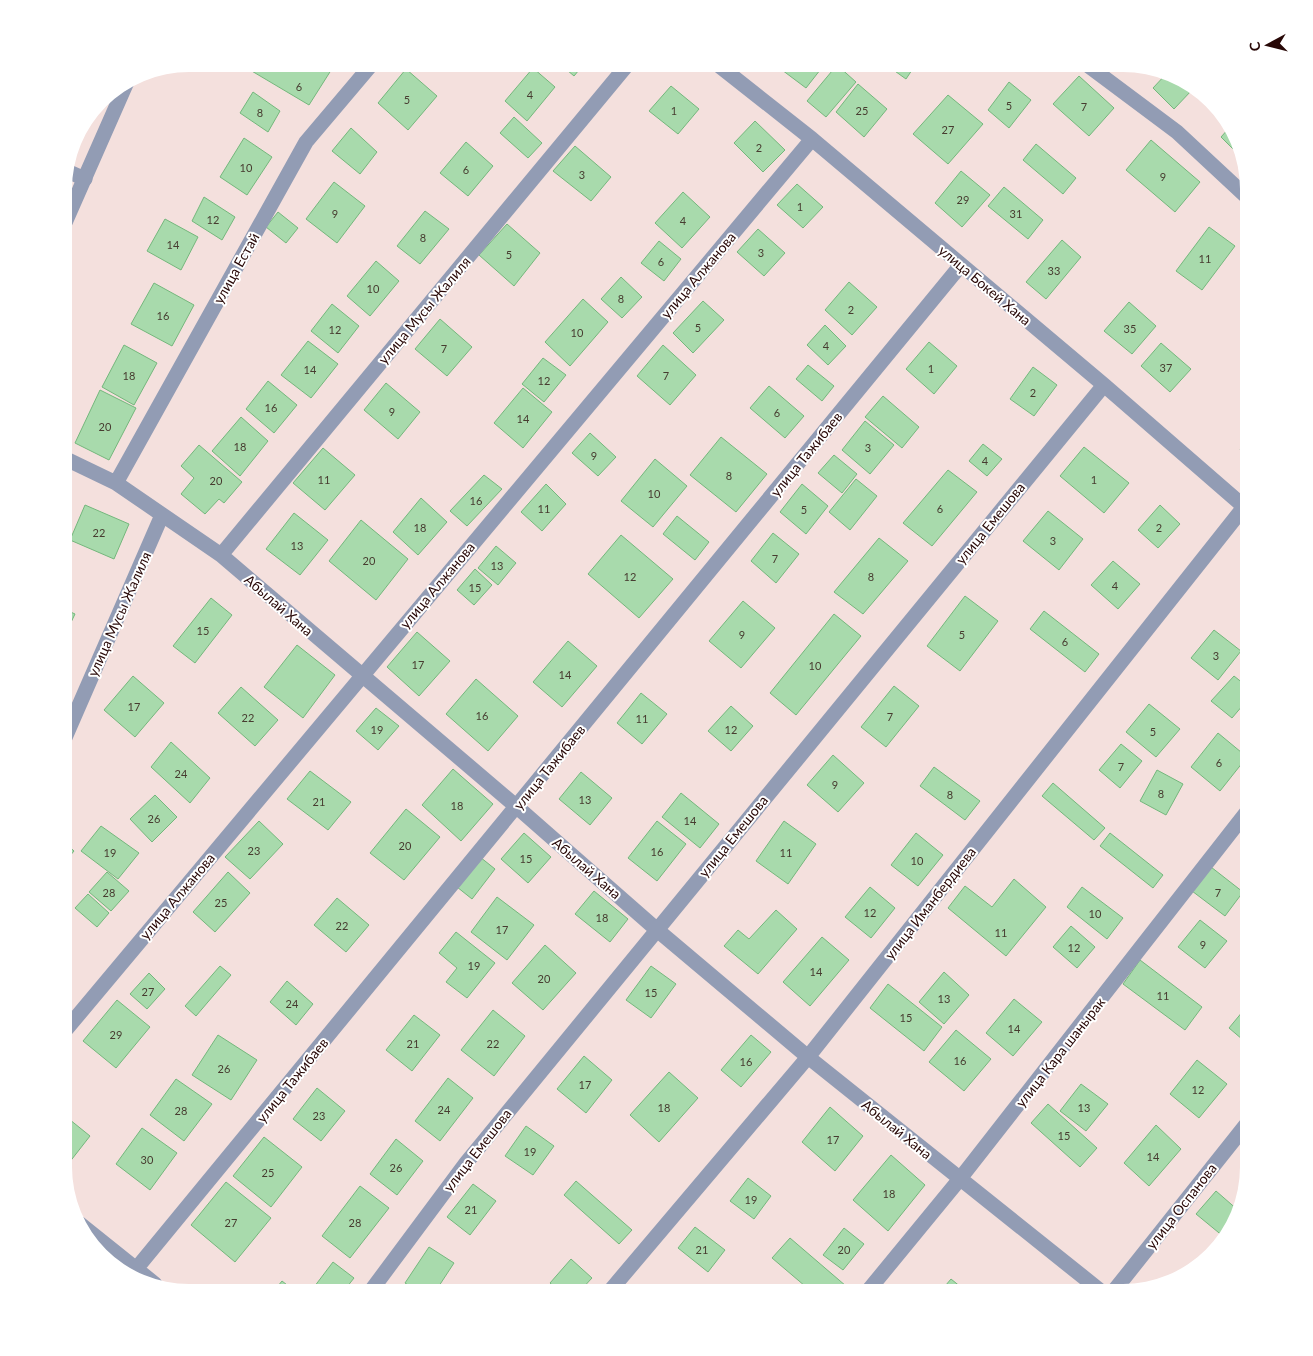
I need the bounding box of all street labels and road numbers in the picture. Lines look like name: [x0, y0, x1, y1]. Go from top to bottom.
street label: улица Алжанова: [657, 228, 739, 322]
street label: улица Естай: [210, 230, 262, 306]
street label: улица Бокей Хана: [935, 241, 1035, 329]
street label: улица Мусы Жалиля: [374, 253, 474, 367]
street label: улица Тажибаев: [767, 408, 845, 500]
street label: улица Емешова: [952, 479, 1028, 567]
street label: улица Алжанова: [396, 538, 478, 632]
street label: улица Мусы Жалиля: [84, 549, 154, 679]
street label: Абылай Хана: [241, 571, 317, 639]
street label: улица Тажибаев: [510, 721, 588, 813]
street label: улица Емешова: [695, 792, 771, 880]
street label: Абылай Хана: [549, 834, 625, 902]
street label: улица Иманбердиева: [881, 843, 979, 963]
street label: улица Алжанова: [136, 849, 218, 943]
street label: улица Кара шанырак: [1012, 993, 1109, 1110]
street label: улица Тажибаев: [253, 1034, 331, 1126]
street label: Абылай Хана: [859, 1096, 935, 1162]
street label: улица Емешова: [439, 1105, 515, 1195]
street label: улица Оспанова: [1142, 1160, 1220, 1252]

